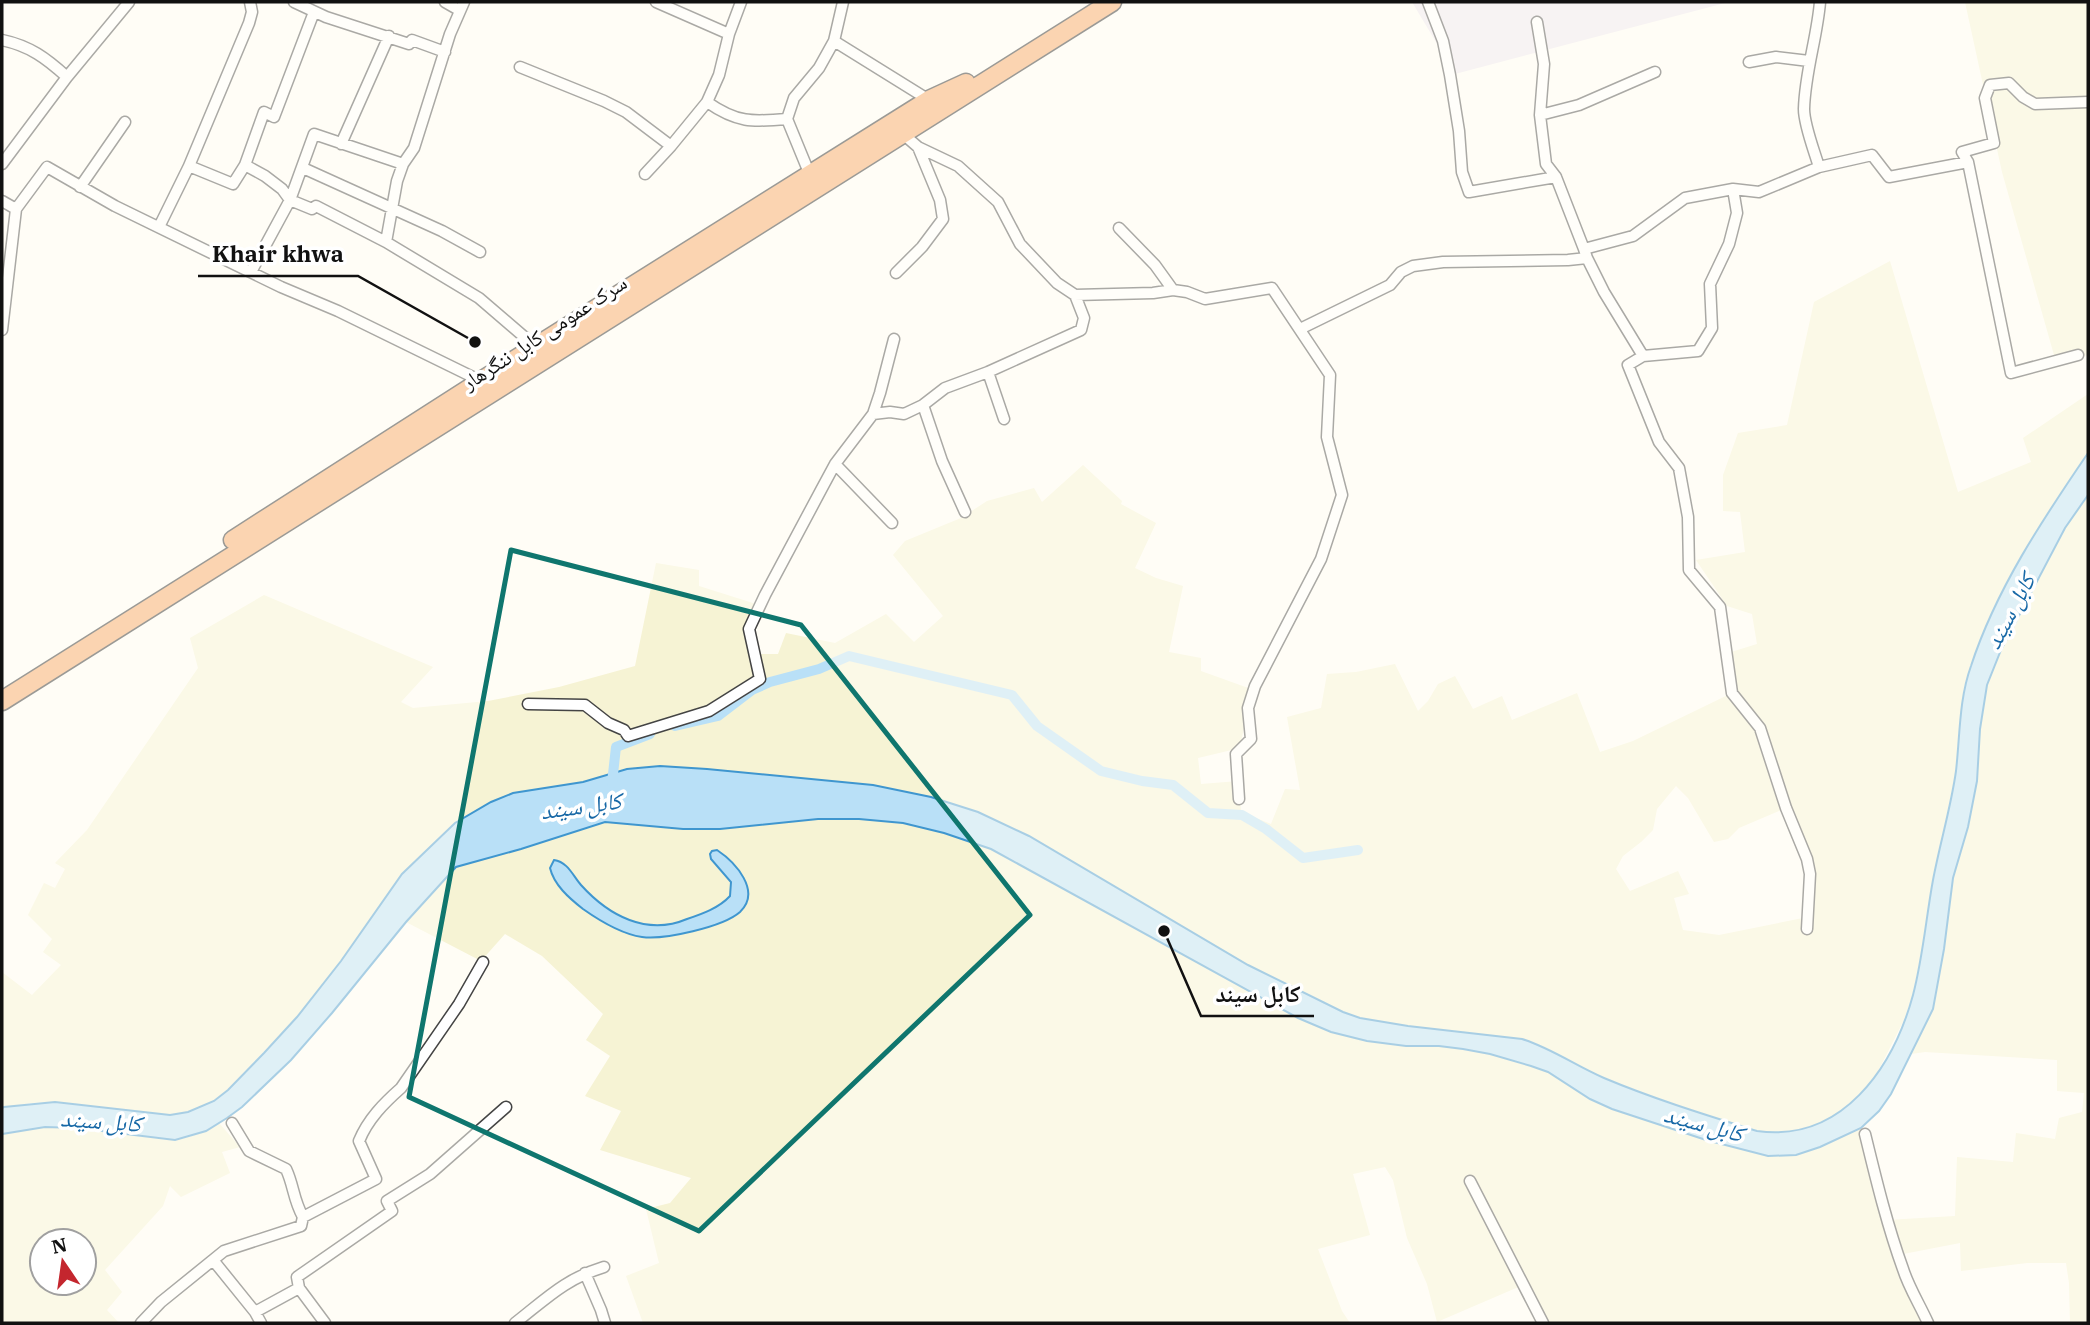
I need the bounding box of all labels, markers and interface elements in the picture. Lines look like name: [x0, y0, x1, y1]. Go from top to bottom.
callout: Khair khwa: [198, 232, 358, 276]
text: Khair khwa: [212, 238, 344, 268]
street label: سرک عمومی کابل ننگرهار: [455, 268, 632, 396]
water label: کابل سيند: [1977, 565, 2044, 654]
water label: کابل سيند: [539, 784, 627, 826]
callout: کابل سيند: [1201, 972, 1314, 1016]
text: کابل سيند: [1216, 978, 1300, 1008]
water label: کابل سيند: [1661, 1098, 1750, 1150]
water label: کابل سيند: [59, 1102, 146, 1139]
north arrow: [28, 1227, 98, 1297]
text: N: [49, 1232, 69, 1259]

